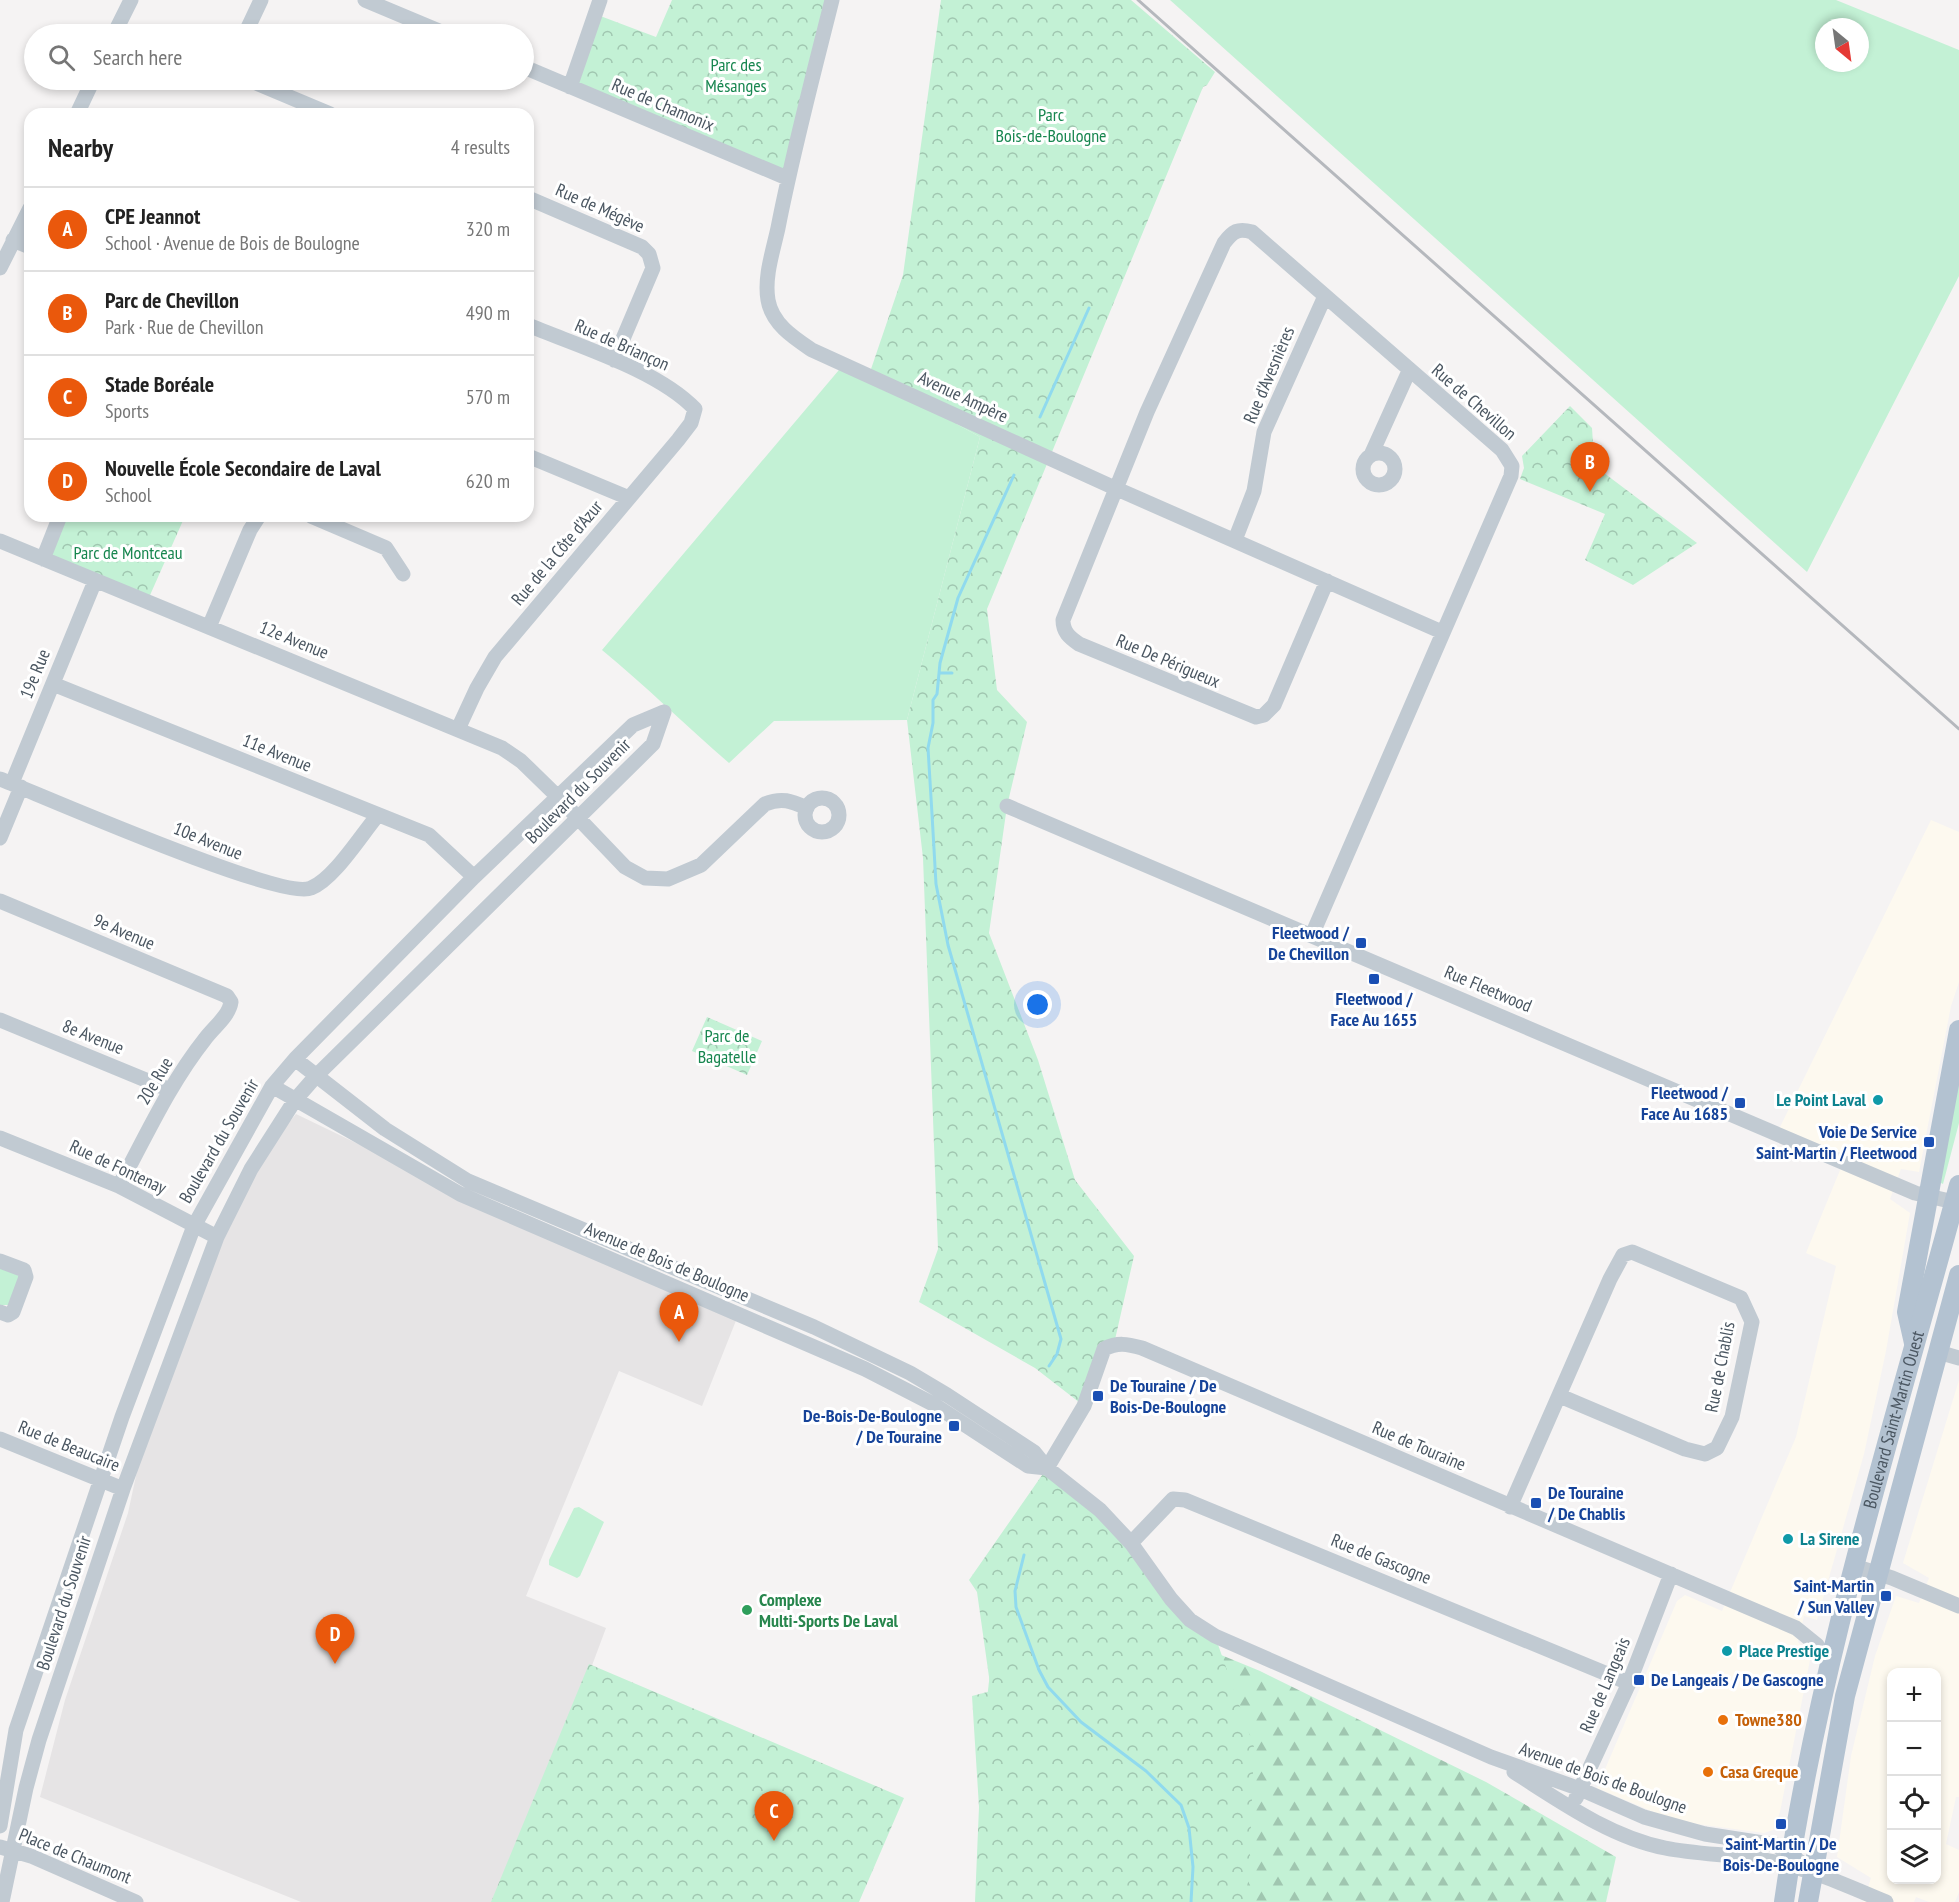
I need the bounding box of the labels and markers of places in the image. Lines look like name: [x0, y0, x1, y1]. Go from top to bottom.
pin: B: [1570, 442, 1610, 492]
place label: Fleetwood / De Chevillon: [1268, 921, 1350, 965]
marker: Fleetwood / De Chevillon: [1354, 936, 1368, 950]
marker: Fleetwood / Face Au 1655: [1367, 972, 1381, 986]
place label: Fleetwood / Face Au 1655: [1331, 987, 1417, 1031]
place label: Fleetwood / Face Au 1685: [1641, 1081, 1729, 1125]
place label: Le Point Laval: [1776, 1088, 1867, 1111]
marker: Le Point Laval: [1871, 1093, 1885, 1107]
marker: Fleetwood / Face Au 1685: [1733, 1096, 1747, 1110]
place label: Voie De Service Saint-Martin / Fleetwood: [1756, 1120, 1917, 1164]
marker: Voie De Service Saint-Martin / Fleetwood: [1922, 1135, 1936, 1149]
pin: A: [660, 1292, 698, 1342]
place label: De Touraine / De Bois-De-Boulogne: [1110, 1374, 1227, 1418]
marker: De Touraine / De Bois-De-Boulogne: [1091, 1389, 1105, 1403]
place label: De-Bois-De-Boulogne / De Touraine: [803, 1404, 942, 1448]
marker: De-Bois-De-Boulogne / De Touraine: [947, 1419, 961, 1433]
place label: De Touraine / De Chablis: [1547, 1481, 1625, 1525]
marker: De Touraine / De Chablis: [1529, 1496, 1543, 1510]
place label: La Sirene: [1800, 1527, 1860, 1550]
marker: La Sirene: [1781, 1532, 1795, 1546]
place label: Saint-Martin / Sun Valley: [1794, 1574, 1875, 1618]
place label: Complexe Multi-Sports De Laval: [759, 1588, 899, 1632]
marker: Saint-Martin / Sun Valley: [1879, 1589, 1893, 1603]
marker: Complexe Multi-Sports De Laval: [740, 1603, 754, 1617]
pin: D: [316, 1614, 354, 1664]
place label: Place Prestige: [1739, 1639, 1830, 1662]
marker: Place Prestige: [1720, 1644, 1734, 1658]
place label: De Langeais / De Gascogne: [1651, 1668, 1824, 1691]
marker: De Langeais / De Gascogne: [1632, 1673, 1646, 1687]
place label: Towne380: [1735, 1708, 1802, 1731]
marker: Towne380: [1716, 1713, 1730, 1727]
place label: Casa Greque: [1720, 1760, 1799, 1783]
marker: Casa Greque: [1701, 1765, 1715, 1779]
pin: C: [754, 1792, 794, 1841]
marker: Saint-Martin / De Bois-De-Boulogne: [1774, 1817, 1788, 1831]
place label: Saint-Martin / De Bois-De-Boulogne: [1723, 1832, 1839, 1876]

